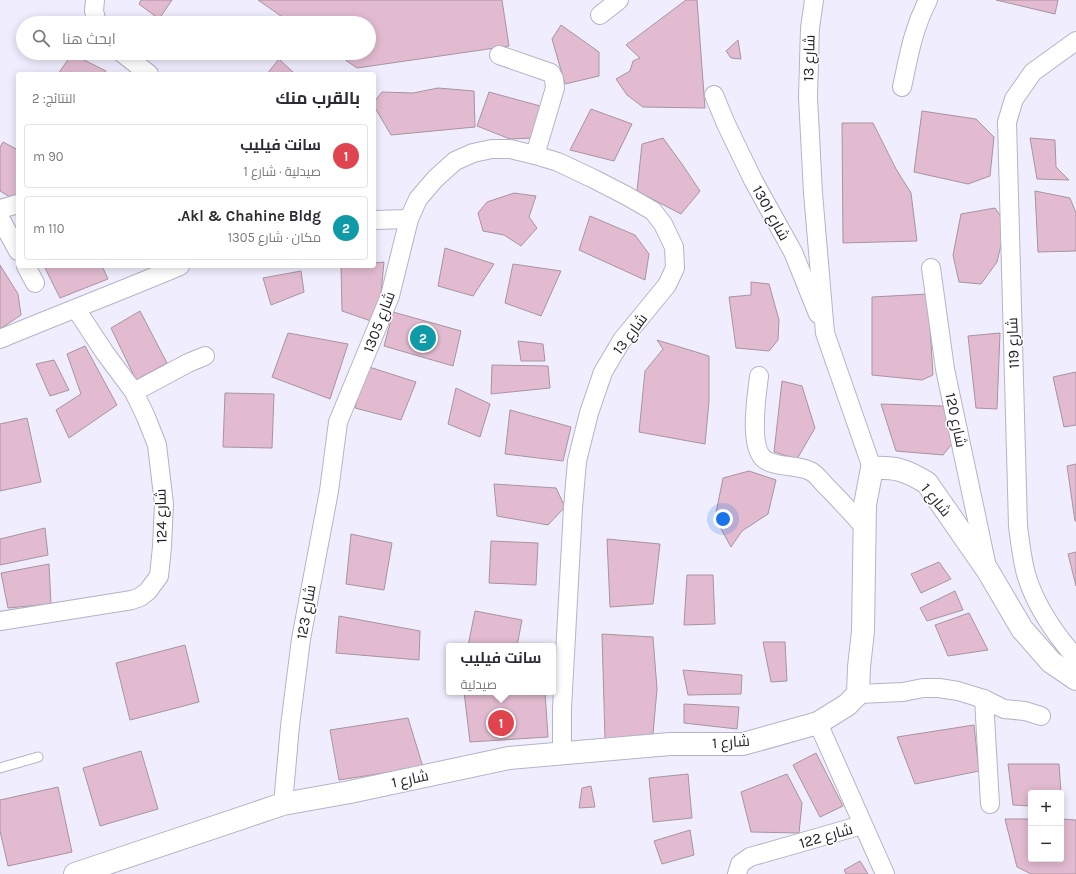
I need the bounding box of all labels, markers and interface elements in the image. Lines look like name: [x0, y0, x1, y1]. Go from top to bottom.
search box: [16, 16, 376, 60]
icon: search: [30, 27, 52, 49]
text: ابحث هنا: [62, 30, 116, 48]
street label: شارع 13: [799, 34, 821, 82]
text: بالقرب منك: [276, 88, 360, 108]
text: النتائج: 2: [32, 91, 76, 106]
text: سانت فيليب: [240, 136, 321, 154]
text: 90 m: [33, 149, 64, 164]
text: 1: [344, 149, 348, 164]
text: صيدلية · شارع 1: [244, 164, 321, 179]
street label: شارع 1301: [747, 182, 793, 245]
text: Akl & Chahine Bldg.: [178, 207, 321, 225]
text: 110 m: [33, 221, 65, 236]
text: 2: [342, 221, 350, 236]
text: مكان · شارع 1305: [228, 230, 321, 245]
street label: شارع 1305: [359, 289, 401, 356]
street label: شارع 13: [609, 310, 653, 359]
street label: شارع 119: [1003, 317, 1025, 369]
pin: 2: [410, 323, 436, 353]
street label: شارع 120: [940, 391, 971, 449]
street label: شارع 1: [916, 480, 955, 522]
street label: شارع 124: [152, 488, 172, 543]
your location: [713, 509, 733, 529]
street label: شارع 123: [292, 583, 322, 641]
popup: [446, 643, 556, 695]
text: سانت فيليب: [461, 649, 541, 667]
text: صيدلية: [461, 677, 497, 692]
pin: 1: [488, 708, 514, 738]
street label: شارع 1: [712, 732, 751, 754]
street label: شارع 1: [390, 766, 431, 794]
map controls: [1028, 790, 1064, 862]
button: +: [1028, 790, 1064, 826]
street label: شارع 122: [797, 820, 855, 854]
button: −: [1028, 826, 1064, 862]

